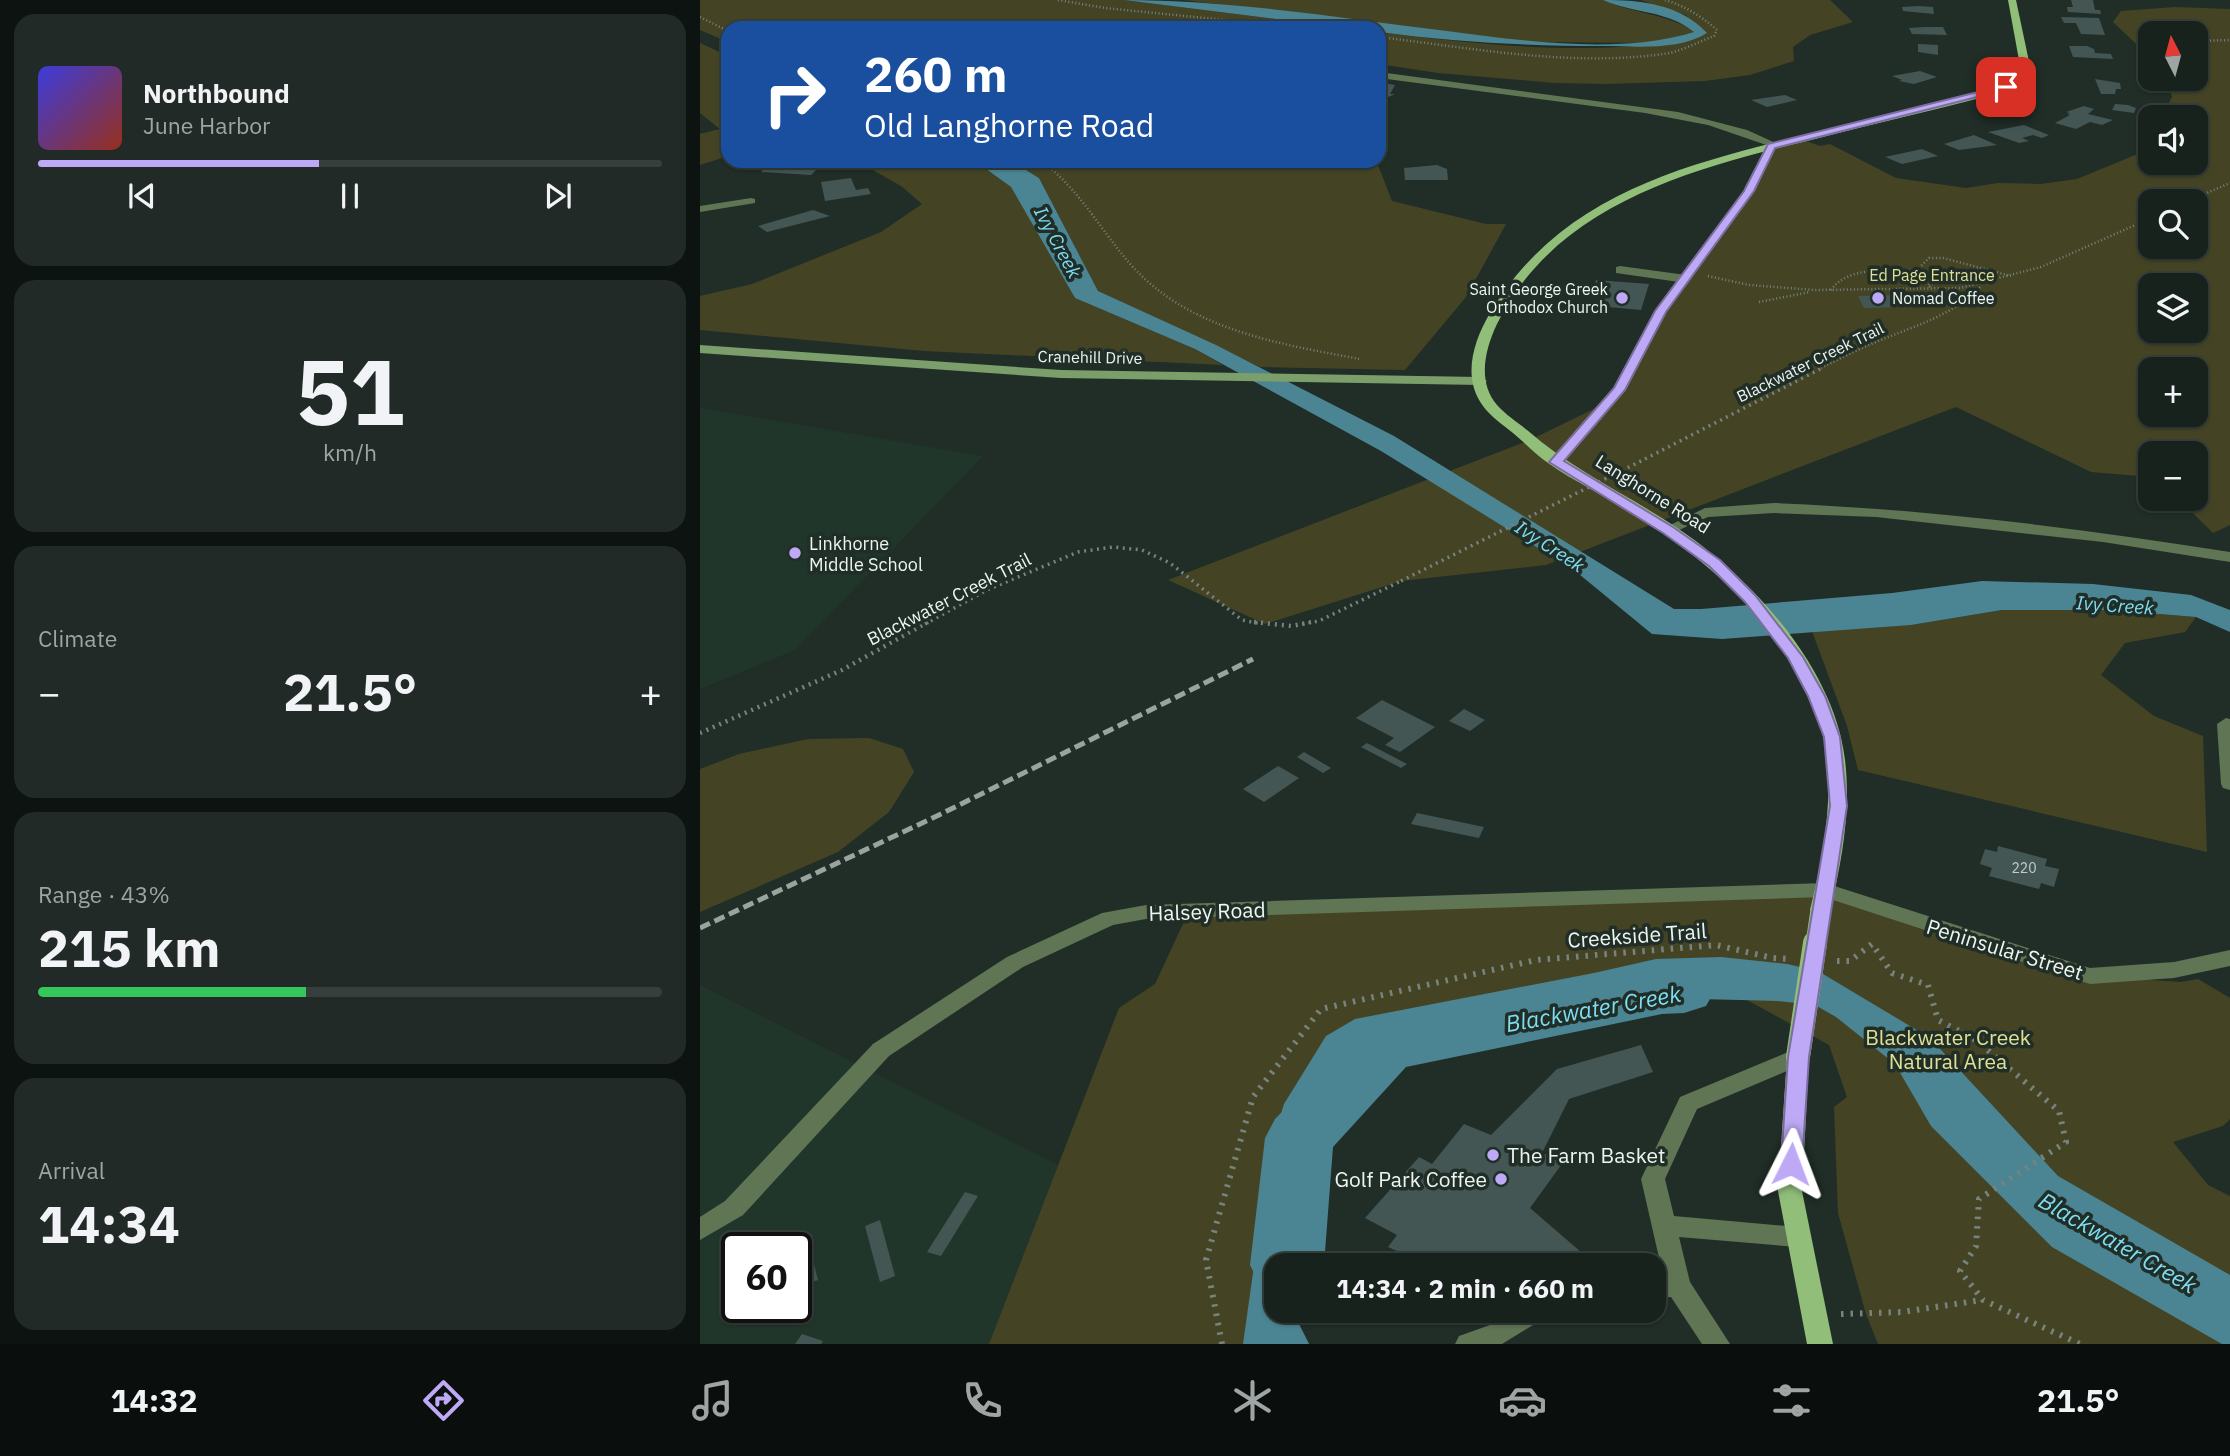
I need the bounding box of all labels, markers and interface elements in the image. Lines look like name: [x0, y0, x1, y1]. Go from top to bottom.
north arrow: [2138, 21, 2208, 91]
map controls: [2138, 21, 2208, 511]
text: 260 m: [864, 42, 1008, 105]
icon: right: [749, 49, 840, 140]
pin: [1976, 57, 2036, 117]
icon: arrive: [1987, 68, 2025, 106]
text: Northbound: [143, 76, 290, 110]
text: Old Langhorne Road: [864, 104, 1154, 146]
button: sound: [2138, 105, 2208, 175]
text: June Harbor: [143, 110, 271, 140]
icon: previous: [123, 177, 161, 215]
icon: pause: [331, 177, 369, 215]
icon: next: [539, 177, 577, 215]
button: search: [2138, 189, 2208, 259]
water label: Ivy Creek: [1029, 202, 1087, 283]
park label: Ed Page Entrance: [1869, 265, 1995, 285]
button: layers: [2138, 273, 2208, 343]
place label: Saint George Greek Orthodox Church: [1469, 279, 1609, 317]
place label: Nomad Coffee: [1892, 288, 1995, 308]
marker: Saint George Greek Orthodox Church: [1614, 290, 1630, 306]
marker: Nomad Coffee: [1870, 290, 1886, 306]
street label: Blackwater Creek Trail: [1733, 318, 1887, 406]
text: 51: [295, 332, 405, 450]
street label: Cranehill Drive: [1037, 346, 1143, 368]
button: +: [2138, 357, 2208, 427]
text: km/h: [323, 437, 377, 467]
button: −: [2138, 441, 2208, 511]
street label: Langhorne Road: [1591, 450, 1715, 538]
water label: Ivy Creek: [1511, 515, 1590, 578]
place label: Linkhorne Middle School: [809, 532, 923, 576]
marker: Linkhorne Middle School: [787, 545, 803, 561]
street label: Blackwater Creek Trail: [863, 548, 1035, 650]
water label: Ivy Creek: [2075, 590, 2156, 620]
text: Climate: [38, 623, 117, 653]
text: 21.5°: [283, 658, 417, 725]
text: −: [38, 668, 61, 717]
text: +: [639, 668, 662, 717]
house number: 220: [2011, 859, 2037, 877]
text: Range · 43%: [38, 879, 170, 909]
street label: Halsey Road: [1148, 895, 1266, 927]
street label: Peninsular Street: [1923, 912, 2087, 986]
text: 215 km: [38, 914, 220, 981]
street label: Creekside Trail: [1566, 916, 1708, 954]
water label: Blackwater Creek: [1503, 978, 1684, 1038]
park label: Blackwater Creek Natural Area: [1865, 1023, 2031, 1075]
position arrow: [1754, 1127, 1828, 1201]
place label: The Farm Basket: [1507, 1141, 1665, 1169]
marker: The Farm Basket: [1485, 1147, 1501, 1163]
text: Arrival: [38, 1155, 105, 1185]
place label: Golf Park Coffee: [1334, 1165, 1487, 1193]
marker: Golf Park Coffee: [1493, 1171, 1509, 1187]
water label: Blackwater Creek: [2034, 1185, 2203, 1300]
text: 14:34: [38, 1190, 180, 1257]
speed limit sign: 60: [721, 1232, 812, 1323]
text: 14:34 · 2 min · 660 m: [1336, 1271, 1594, 1305]
icon: directions: [419, 1376, 468, 1425]
icon: music: [688, 1376, 737, 1425]
icon: phone: [958, 1376, 1007, 1425]
icon: climate: [1228, 1376, 1277, 1425]
icon: car: [1498, 1376, 1547, 1425]
icon: filters: [1767, 1376, 1816, 1425]
text: 14:32: [110, 1379, 198, 1421]
text: 21.5°: [2037, 1379, 2120, 1421]

